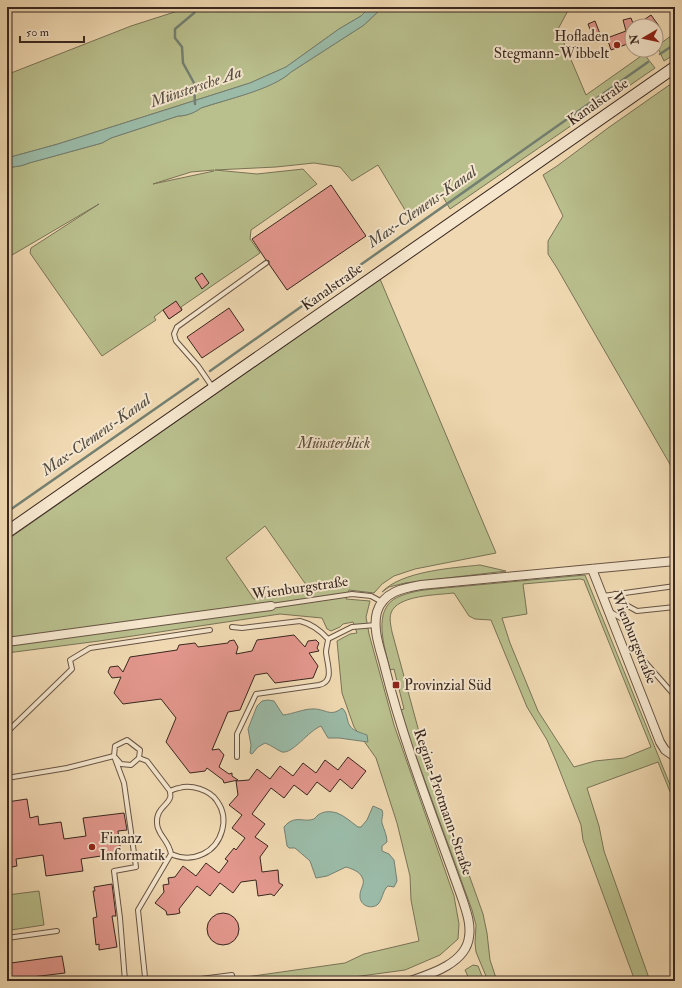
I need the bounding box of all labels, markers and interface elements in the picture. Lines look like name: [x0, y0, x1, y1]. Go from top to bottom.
scale bar: [20, 18, 84, 44]
north arrow: [624, 18, 664, 58]
text: 50 m: [26, 25, 50, 40]
place label: Hofladen Stegmann-Wibbelt: [494, 27, 609, 63]
text: N: [627, 32, 642, 46]
marker: Hofladen Stegmann-Wibbelt: [612, 40, 622, 50]
water label: Münstersche Aa: [147, 62, 244, 112]
street label: Kanalstraße: [564, 74, 632, 130]
water label: Max-Clemens-Kanal: [363, 161, 482, 253]
street label: Kanalstraße: [298, 259, 366, 315]
water label: Max-Clemens-Kanal: [37, 389, 156, 481]
park label: Münsterblick: [297, 434, 370, 453]
street label: Wienburgstraße: [250, 572, 349, 604]
street label: Wienburgstraße: [607, 588, 661, 687]
place label: Provinzial Süd: [404, 676, 492, 695]
marker: Provinzial Süd: [391, 680, 401, 690]
street label: Regina-Protmann-Straße: [409, 726, 477, 878]
place label: Finanz Informatik: [100, 829, 165, 865]
marker: Finanz Informatik: [87, 842, 97, 852]

